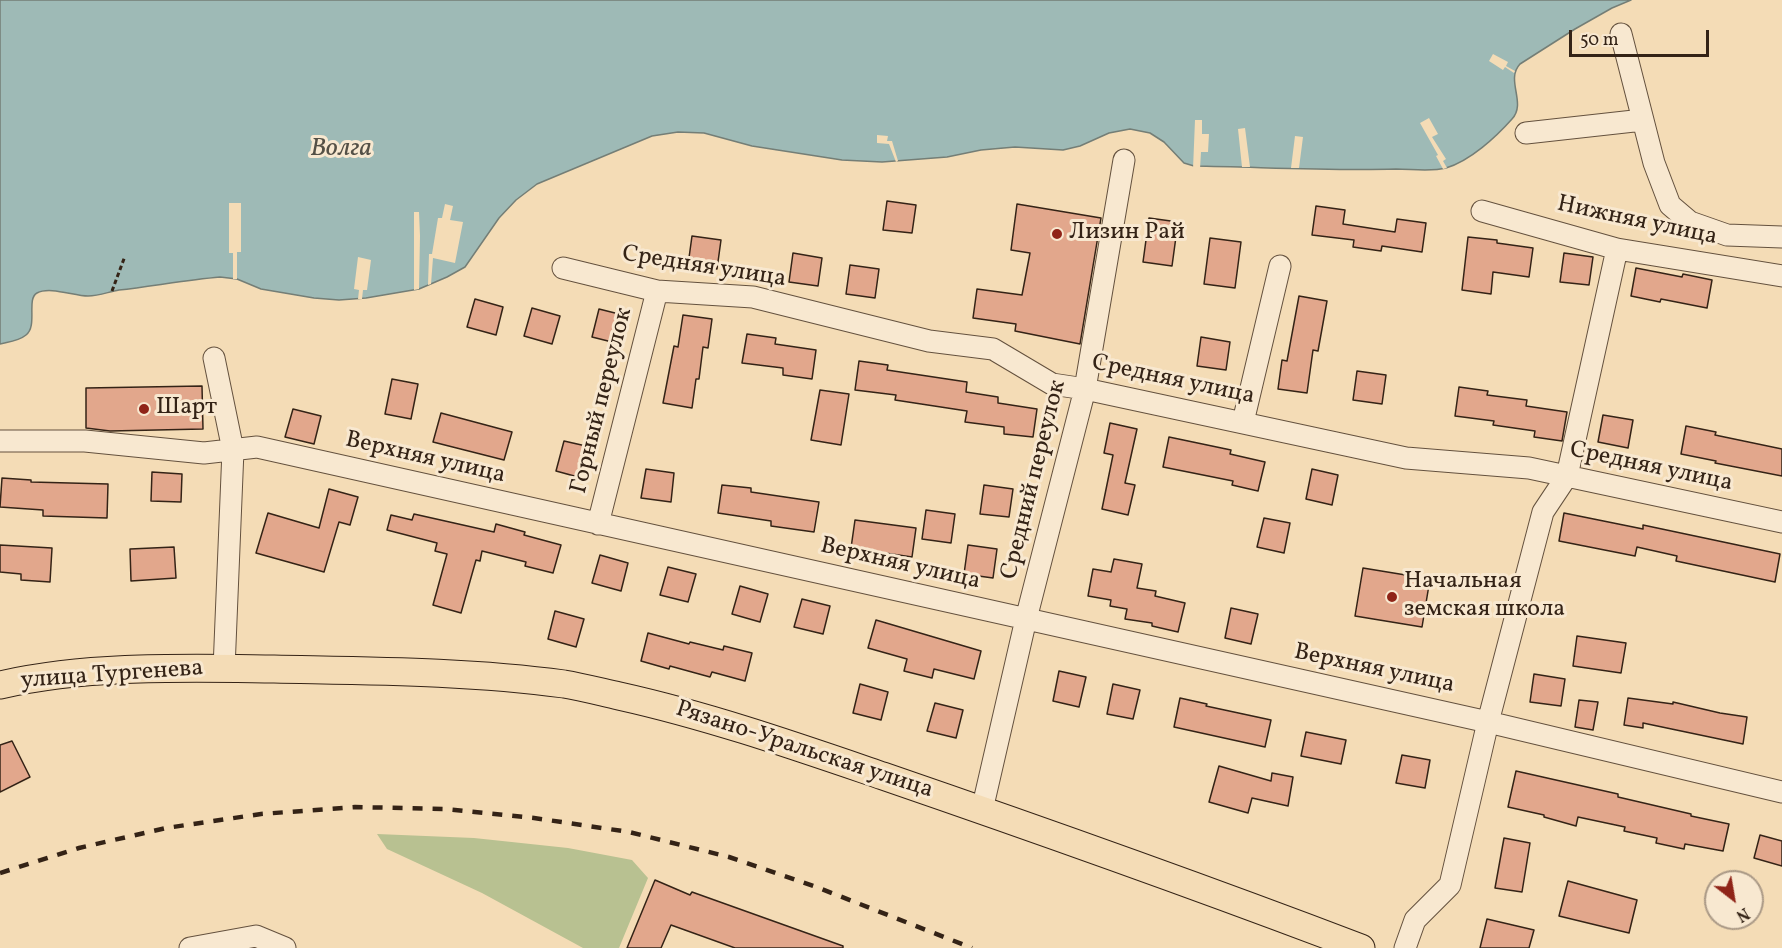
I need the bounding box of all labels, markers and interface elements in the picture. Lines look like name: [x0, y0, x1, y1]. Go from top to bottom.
scale bar: [1572, 18, 1712, 56]
text: 50 m: [1580, 28, 1619, 53]
water label: Волга: [310, 134, 372, 166]
street label: Нижняя улица: [1554, 191, 1720, 253]
place label: Лизин Рай: [1069, 220, 1185, 248]
marker: Лизин Рай: [1050, 227, 1064, 241]
street label: Средняя улица: [620, 241, 788, 295]
street label: Горный переулок: [566, 305, 640, 497]
street label: Средняя улица: [1089, 350, 1257, 412]
street label: Средний переулок: [996, 377, 1074, 583]
place label: Шарт: [156, 395, 217, 423]
marker: Шарт: [137, 402, 151, 416]
street label: Верхняя улица: [342, 427, 508, 491]
street label: Средняя улица: [1567, 437, 1735, 499]
street label: Верхняя улица: [817, 533, 983, 597]
place label: Начальная земская школа: [1404, 569, 1565, 625]
marker: Начальная земская школа: [1385, 590, 1399, 604]
street label: Верхняя улица: [1291, 639, 1457, 701]
street label: улица Тургенева: [20, 655, 204, 697]
street label: Рязано-Уральская улица: [672, 696, 936, 806]
north arrow: [1704, 870, 1764, 930]
text: N: [1732, 901, 1753, 926]

